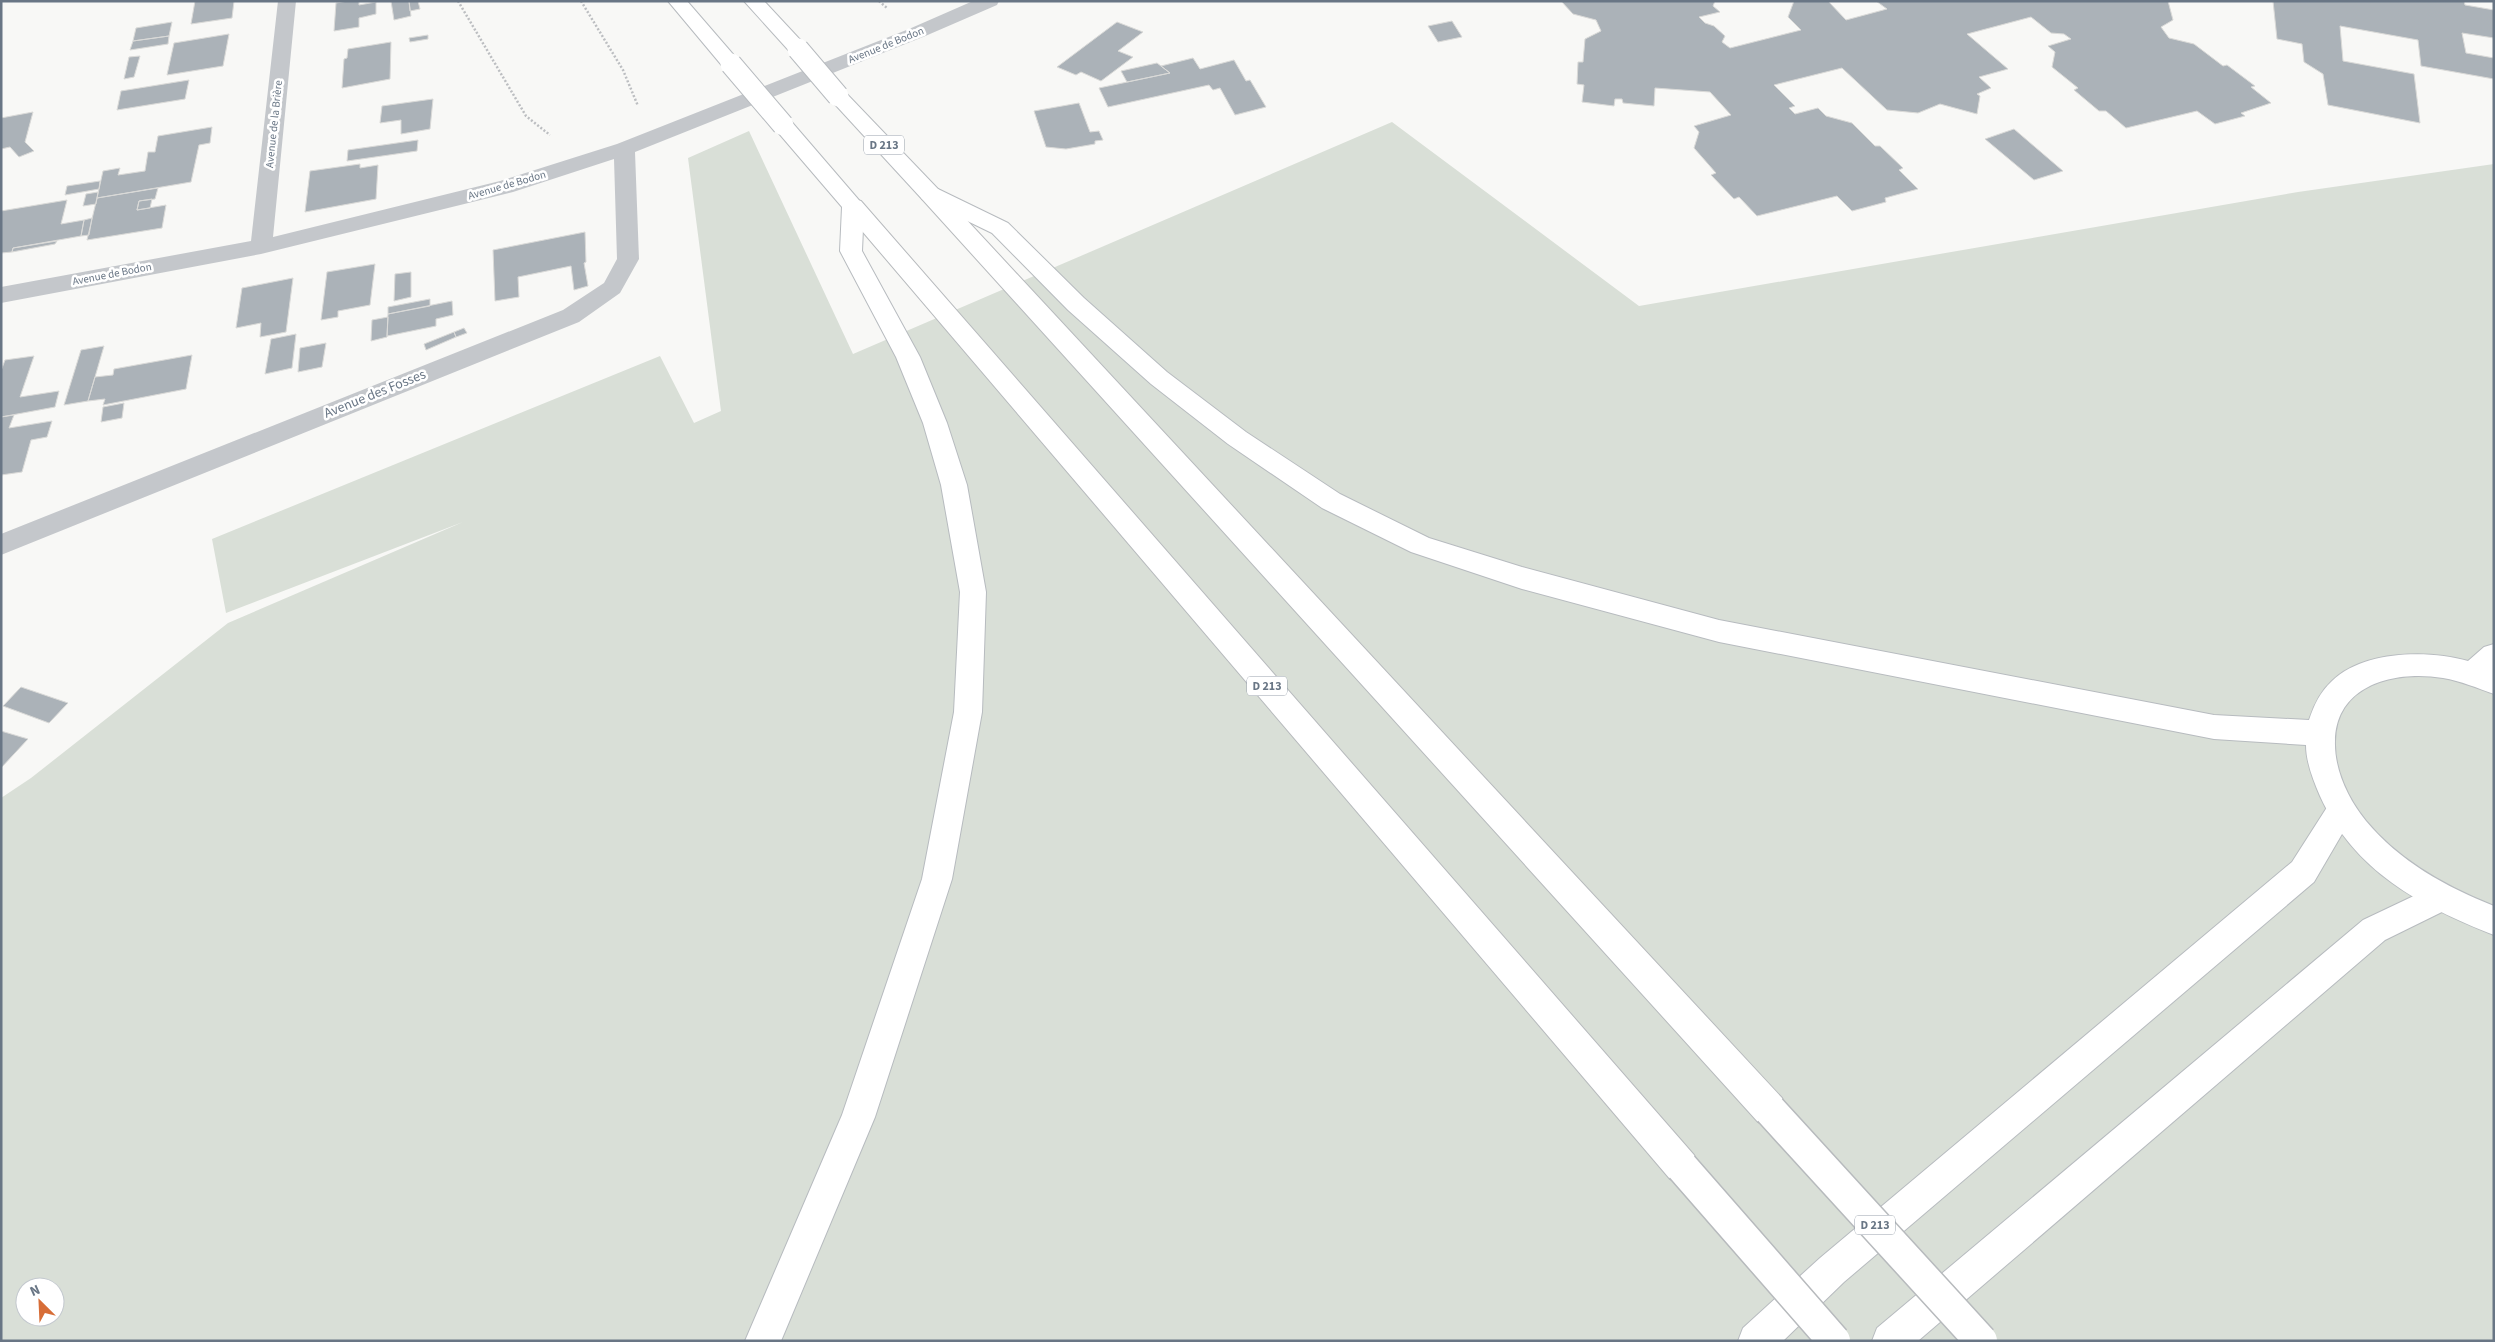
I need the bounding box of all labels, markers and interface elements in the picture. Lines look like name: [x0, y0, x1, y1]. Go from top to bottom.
street label: Avenue de Bodon: [846, 23, 926, 67]
street label: Avenue de la Brière: [262, 79, 286, 169]
road number: D 213: [864, 136, 904, 154]
street label: Avenue de Bodon: [466, 167, 548, 203]
street label: Avenue de Bodon: [71, 259, 153, 289]
street label: Avenue des Fosses: [321, 364, 429, 424]
road number: D 213: [1247, 676, 1287, 696]
road number: D 213: [1855, 1216, 1895, 1234]
north arrow: [15, 1277, 65, 1327]
text: N: [27, 1280, 43, 1302]

